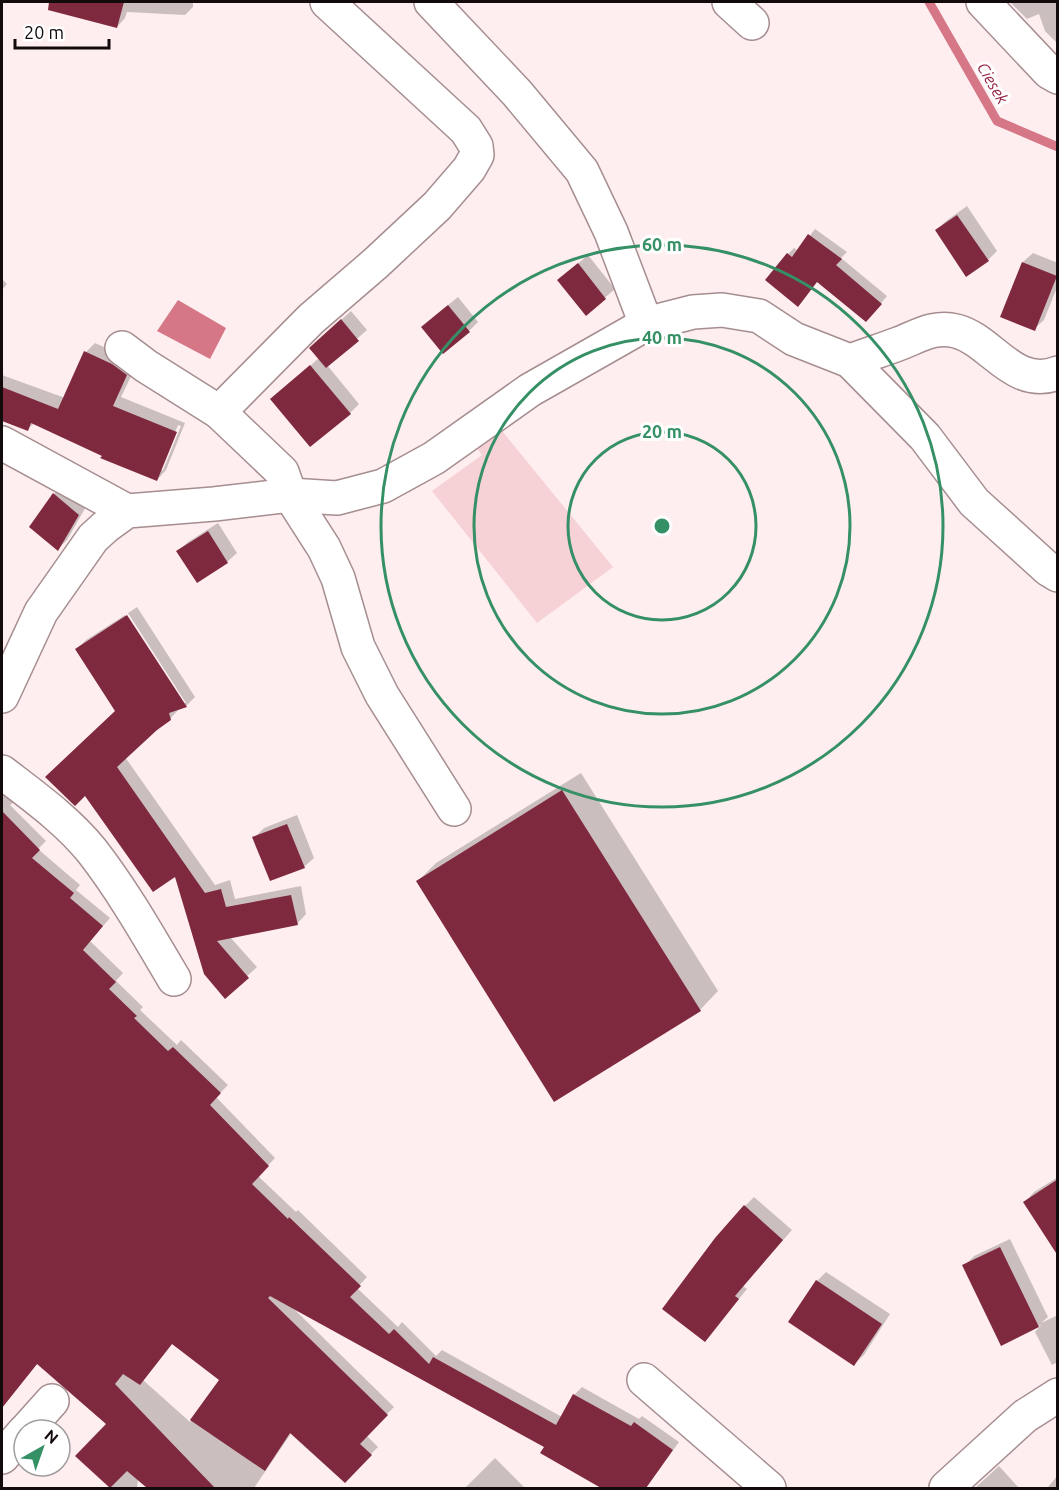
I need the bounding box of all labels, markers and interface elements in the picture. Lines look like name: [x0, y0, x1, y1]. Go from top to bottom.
scale bar: [15, 12, 110, 50]
text: 20 m: [24, 22, 64, 42]
water label: Ciesek: [974, 59, 1012, 108]
text: 60 m: [642, 234, 682, 254]
text: 40 m: [642, 327, 682, 347]
text: 20 m: [642, 421, 682, 441]
centre of rings: [652, 516, 672, 536]
north arrow: [12, 1418, 72, 1478]
text: N: [41, 1426, 62, 1447]

